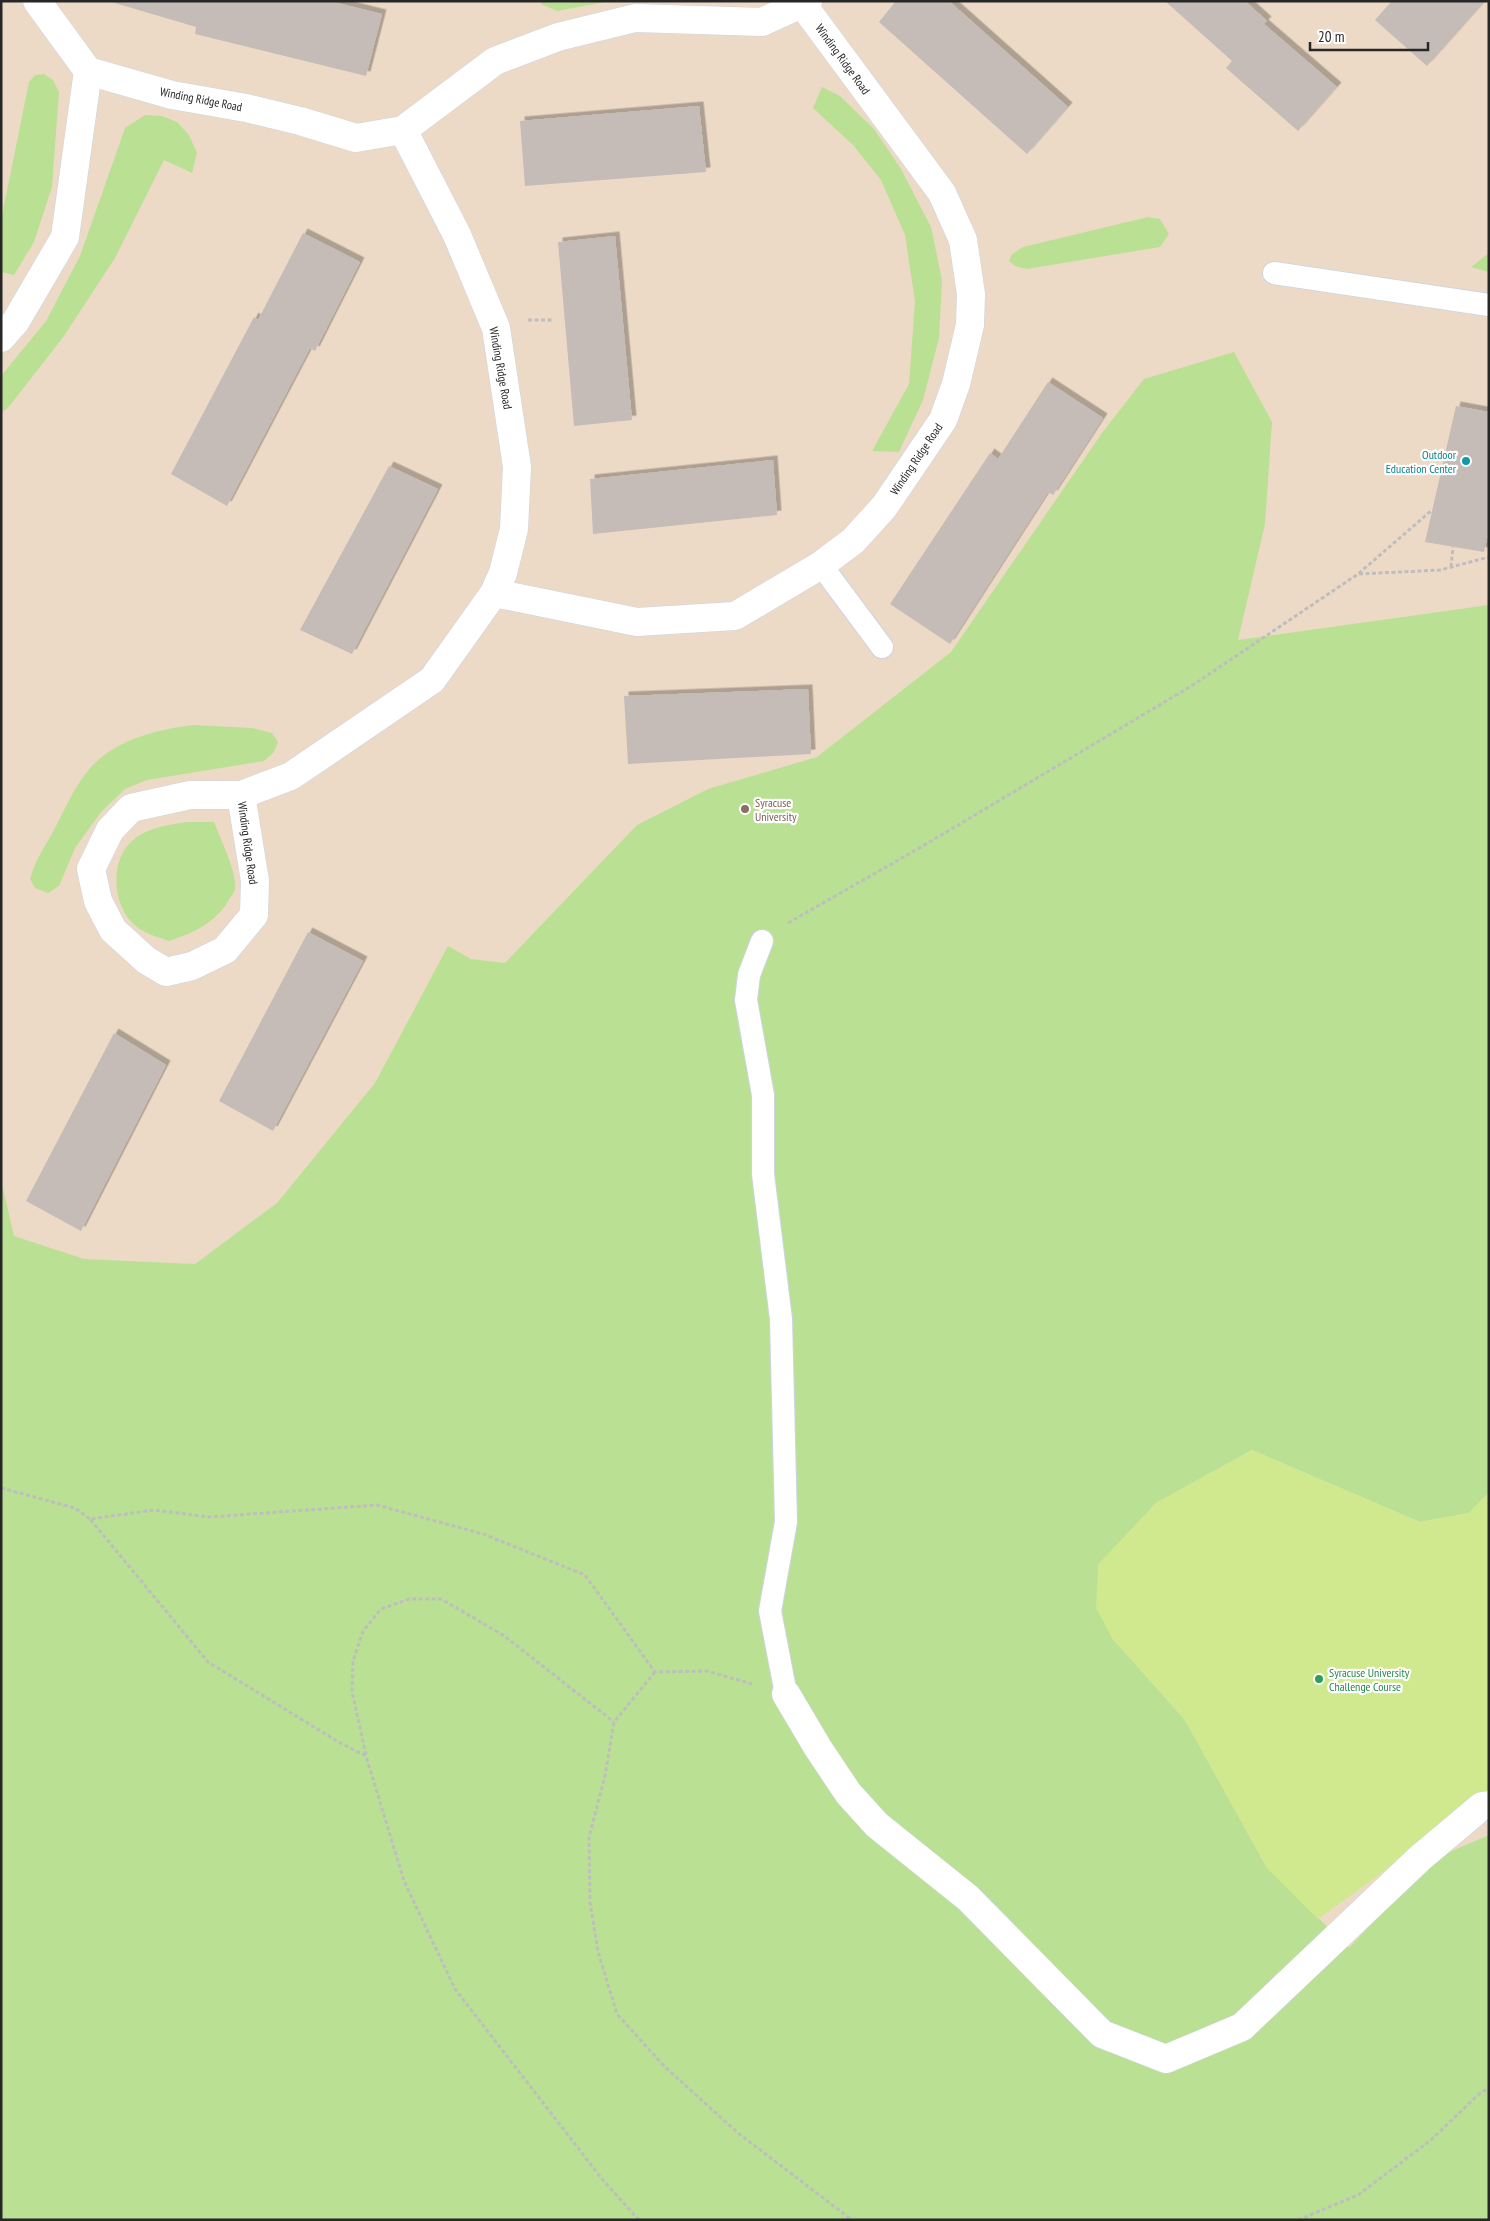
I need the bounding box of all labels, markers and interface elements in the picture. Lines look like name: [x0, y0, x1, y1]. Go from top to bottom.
scale bar: [1310, 20, 1428, 52]
street label: Winding Ridge Road: [812, 21, 874, 97]
text: 20 m: [1318, 27, 1344, 46]
street label: Winding Ridge Road: [159, 84, 243, 114]
street label: Winding Ridge Road: [486, 326, 516, 410]
street label: Winding Ridge Road: [886, 420, 946, 498]
place label: Outdoor Education Center: [1386, 447, 1457, 476]
marker: Outdoor Education Center: [1460, 455, 1472, 467]
place label: Syracuse University: [755, 795, 797, 824]
street label: Winding Ridge Road: [235, 801, 261, 885]
marker: Syracuse University: [739, 803, 751, 815]
place label: Syracuse University Challenge Course: [1329, 1665, 1410, 1694]
marker: Syracuse University Challenge Course: [1313, 1673, 1325, 1685]

